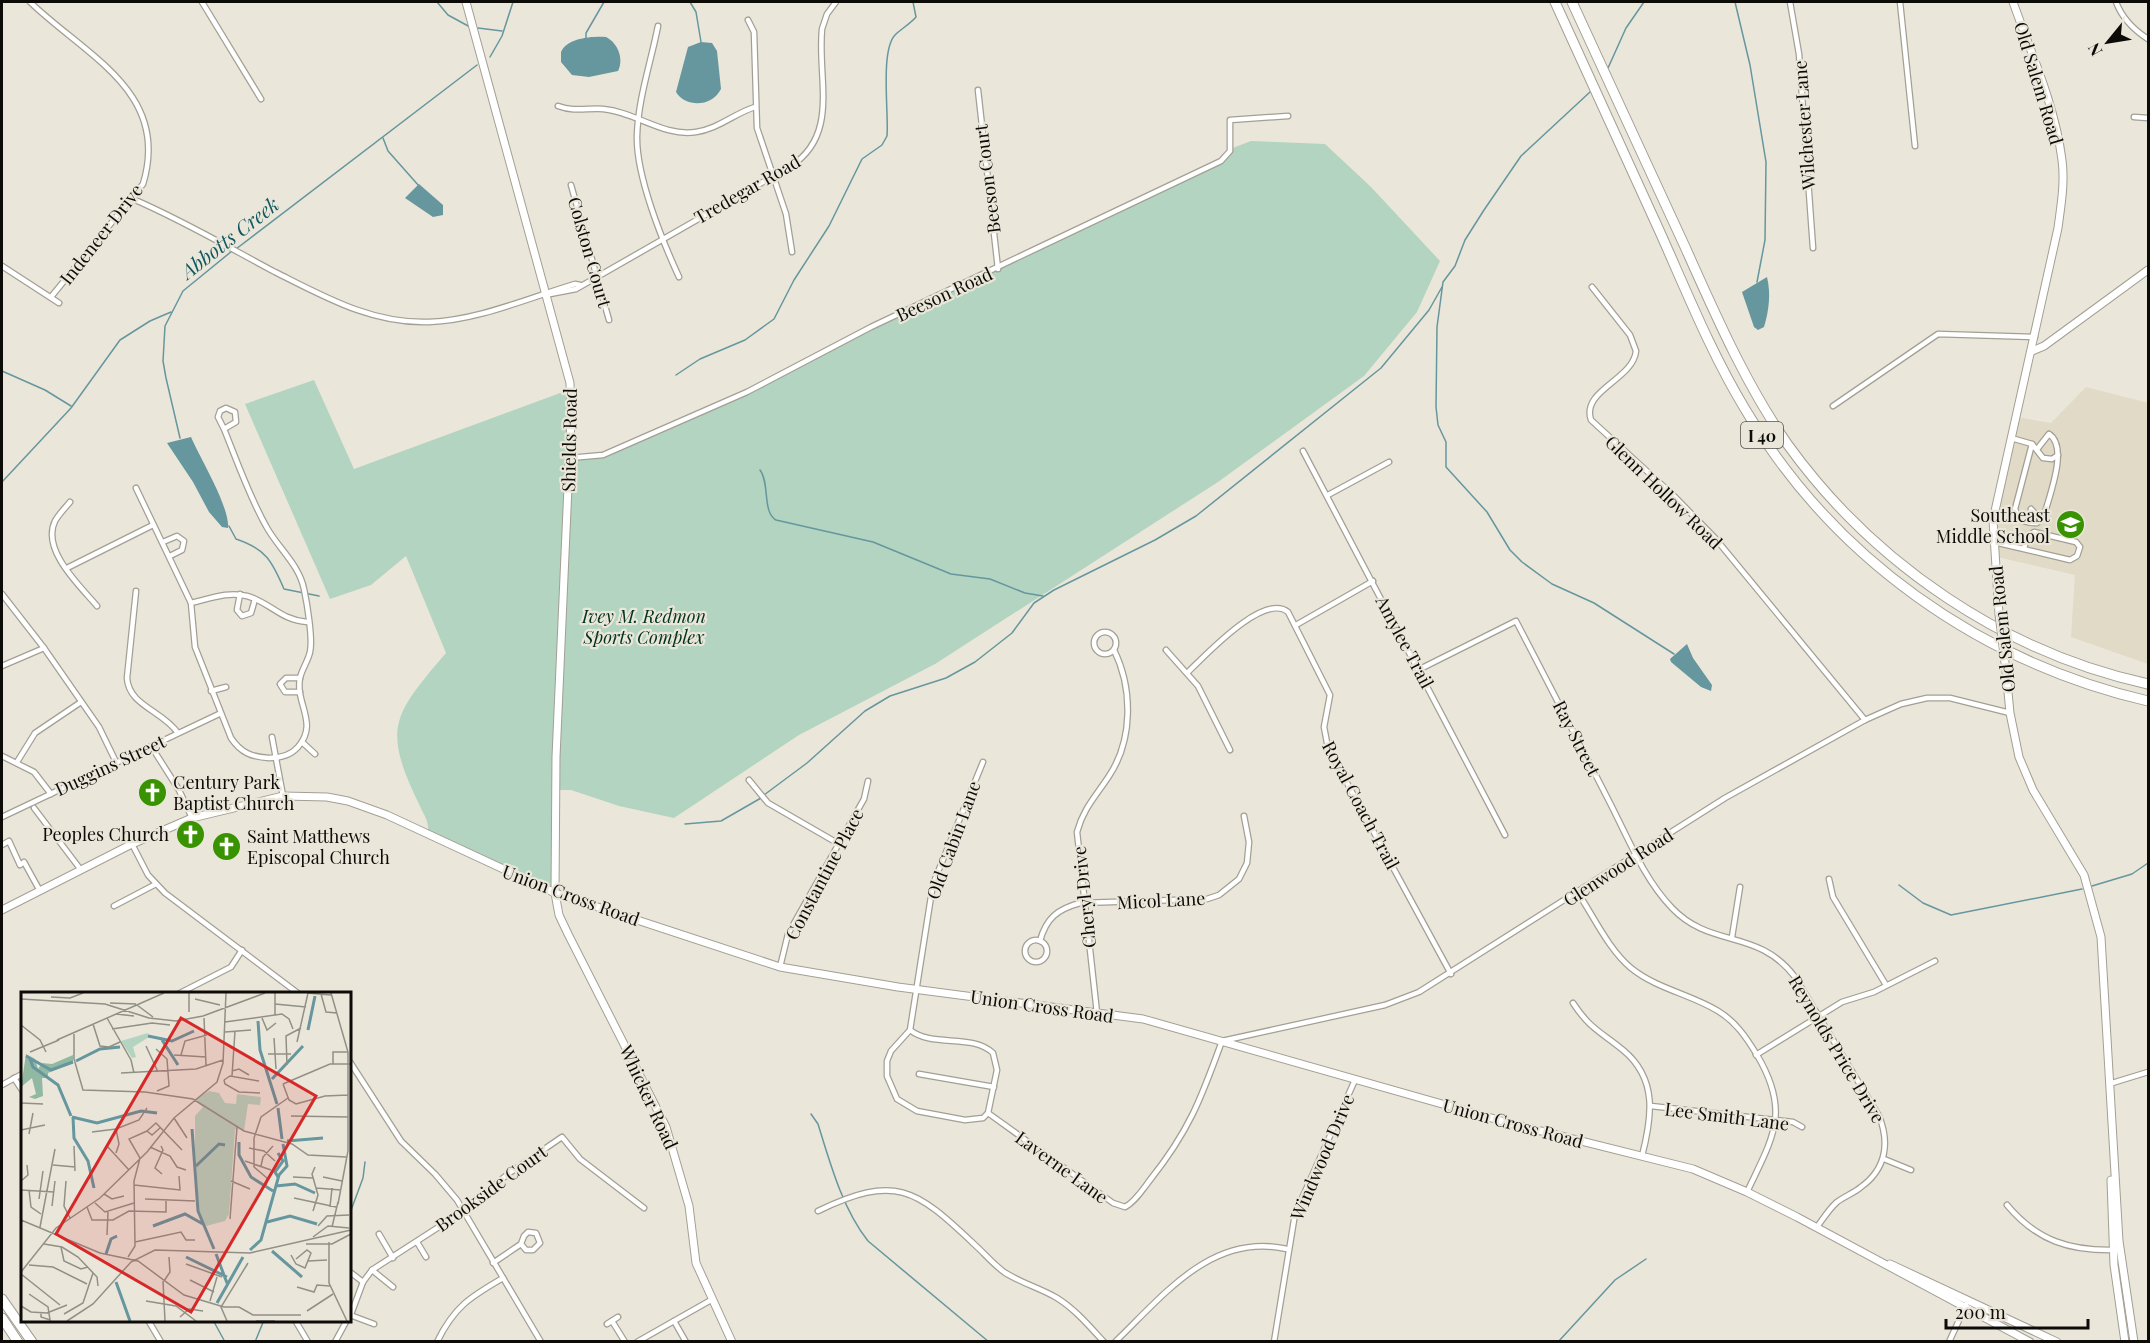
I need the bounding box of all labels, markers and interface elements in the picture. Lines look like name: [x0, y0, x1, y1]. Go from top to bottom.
north arrow: [2078, 12, 2138, 72]
street label: Old Salem Road: [2009, 19, 2069, 148]
text: N: [2082, 39, 2107, 60]
street label: Wilchester Lane: [1788, 60, 1821, 191]
street label: Beeson Court: [968, 122, 1006, 235]
street label: Tredegar Road: [690, 149, 805, 229]
street label: Indeneer Drive: [54, 179, 148, 289]
water label: Abbotts Creek: [173, 190, 284, 285]
street label: Colston Court: [563, 194, 617, 311]
street label: Beeson Road: [892, 261, 996, 327]
street label: Shields Road: [556, 387, 582, 492]
road number: I 40: [1741, 422, 1783, 448]
street label: Glenn Hollow Road: [1600, 430, 1728, 555]
place label: Southeast Middle School: [1936, 503, 2051, 548]
school or university icon: Southeast Middle School: [2055, 509, 2087, 541]
street label: Old Salem Road: [1983, 564, 2021, 694]
street label: Amylee Trail: [1370, 591, 1439, 692]
park label: Ivey M. Redmon Sports Complex: [581, 604, 706, 649]
street label: Ray Street: [1548, 696, 1607, 781]
street label: Duggins Street: [51, 729, 170, 801]
street label: Royal Coach Trail: [1317, 737, 1405, 873]
place label: Century Park Baptist Church: [173, 770, 295, 815]
church icon: Century Park Baptist Church: [136, 776, 168, 808]
street label: Old Cabin Lane: [920, 777, 986, 903]
street label: Constantine Place: [779, 804, 869, 944]
church icon: Peoples Church: [174, 818, 206, 850]
place label: Peoples Church: [42, 822, 169, 846]
street label: Glenwood Road: [1558, 822, 1678, 912]
place label: Saint Matthews Episcopal Church: [247, 824, 390, 869]
church icon: Saint Matthews Episcopal Church: [210, 830, 242, 862]
street label: Cheryl Drive: [1067, 845, 1101, 949]
street label: Union Cross Road: [499, 859, 644, 931]
street label: Micol Lane: [1116, 886, 1206, 914]
street label: Reynolds Price Drive: [1783, 971, 1891, 1127]
street label: Union Cross Road: [969, 984, 1116, 1028]
inset map: [21, 992, 351, 1322]
street label: Whicker Road: [614, 1040, 684, 1153]
street label: Windwood Drive: [1284, 1090, 1359, 1225]
street label: Union Cross Road: [1440, 1093, 1586, 1153]
street label: Lee Smith Lane: [1663, 1096, 1791, 1136]
street label: Laverne Lane: [1011, 1125, 1113, 1209]
street label: Brookside Court: [430, 1139, 552, 1237]
scale bar: [1946, 1292, 2088, 1330]
text: 200 m: [1955, 1300, 2006, 1324]

